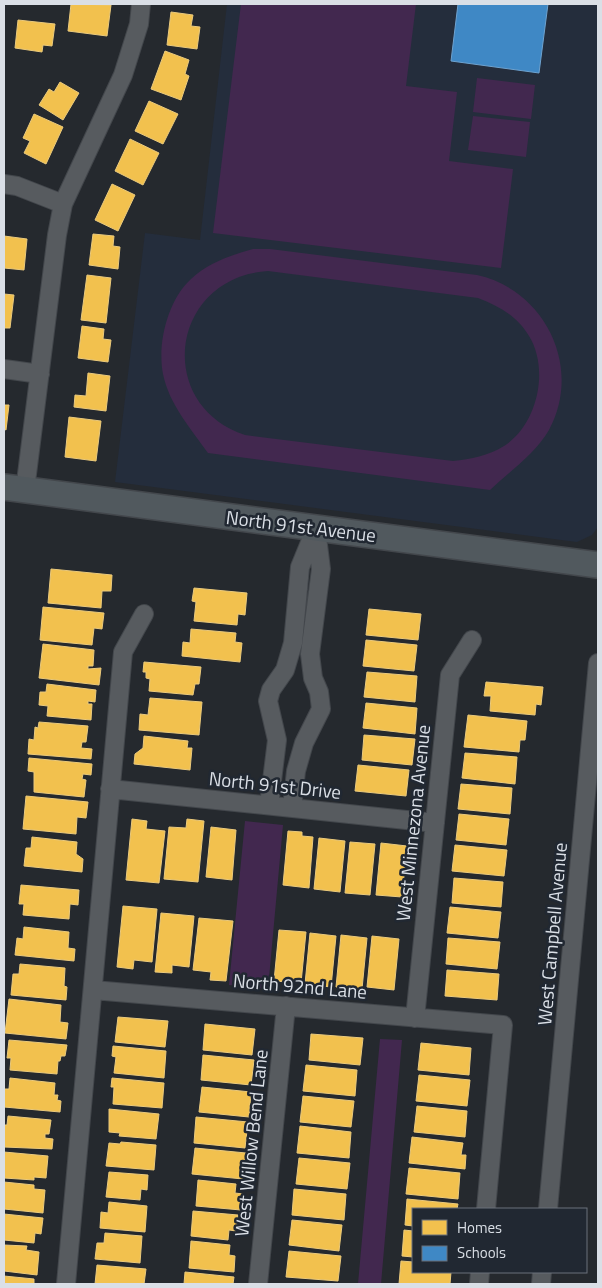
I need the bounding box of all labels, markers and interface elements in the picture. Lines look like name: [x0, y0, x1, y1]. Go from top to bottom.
street label: North 91st Avenue: [224, 502, 378, 549]
street label: West Minnezona Avenue: [388, 723, 437, 923]
street label: North 91st Drive: [207, 763, 343, 806]
street label: West Campbell Avenue: [529, 841, 574, 1027]
street label: North 92nd Lane: [232, 965, 368, 1006]
street label: West Willow Bend Lane: [226, 1048, 275, 1238]
legend: [412, 1208, 587, 1273]
text: Homes: [457, 1216, 502, 1239]
text: Schools: [457, 1241, 506, 1264]

